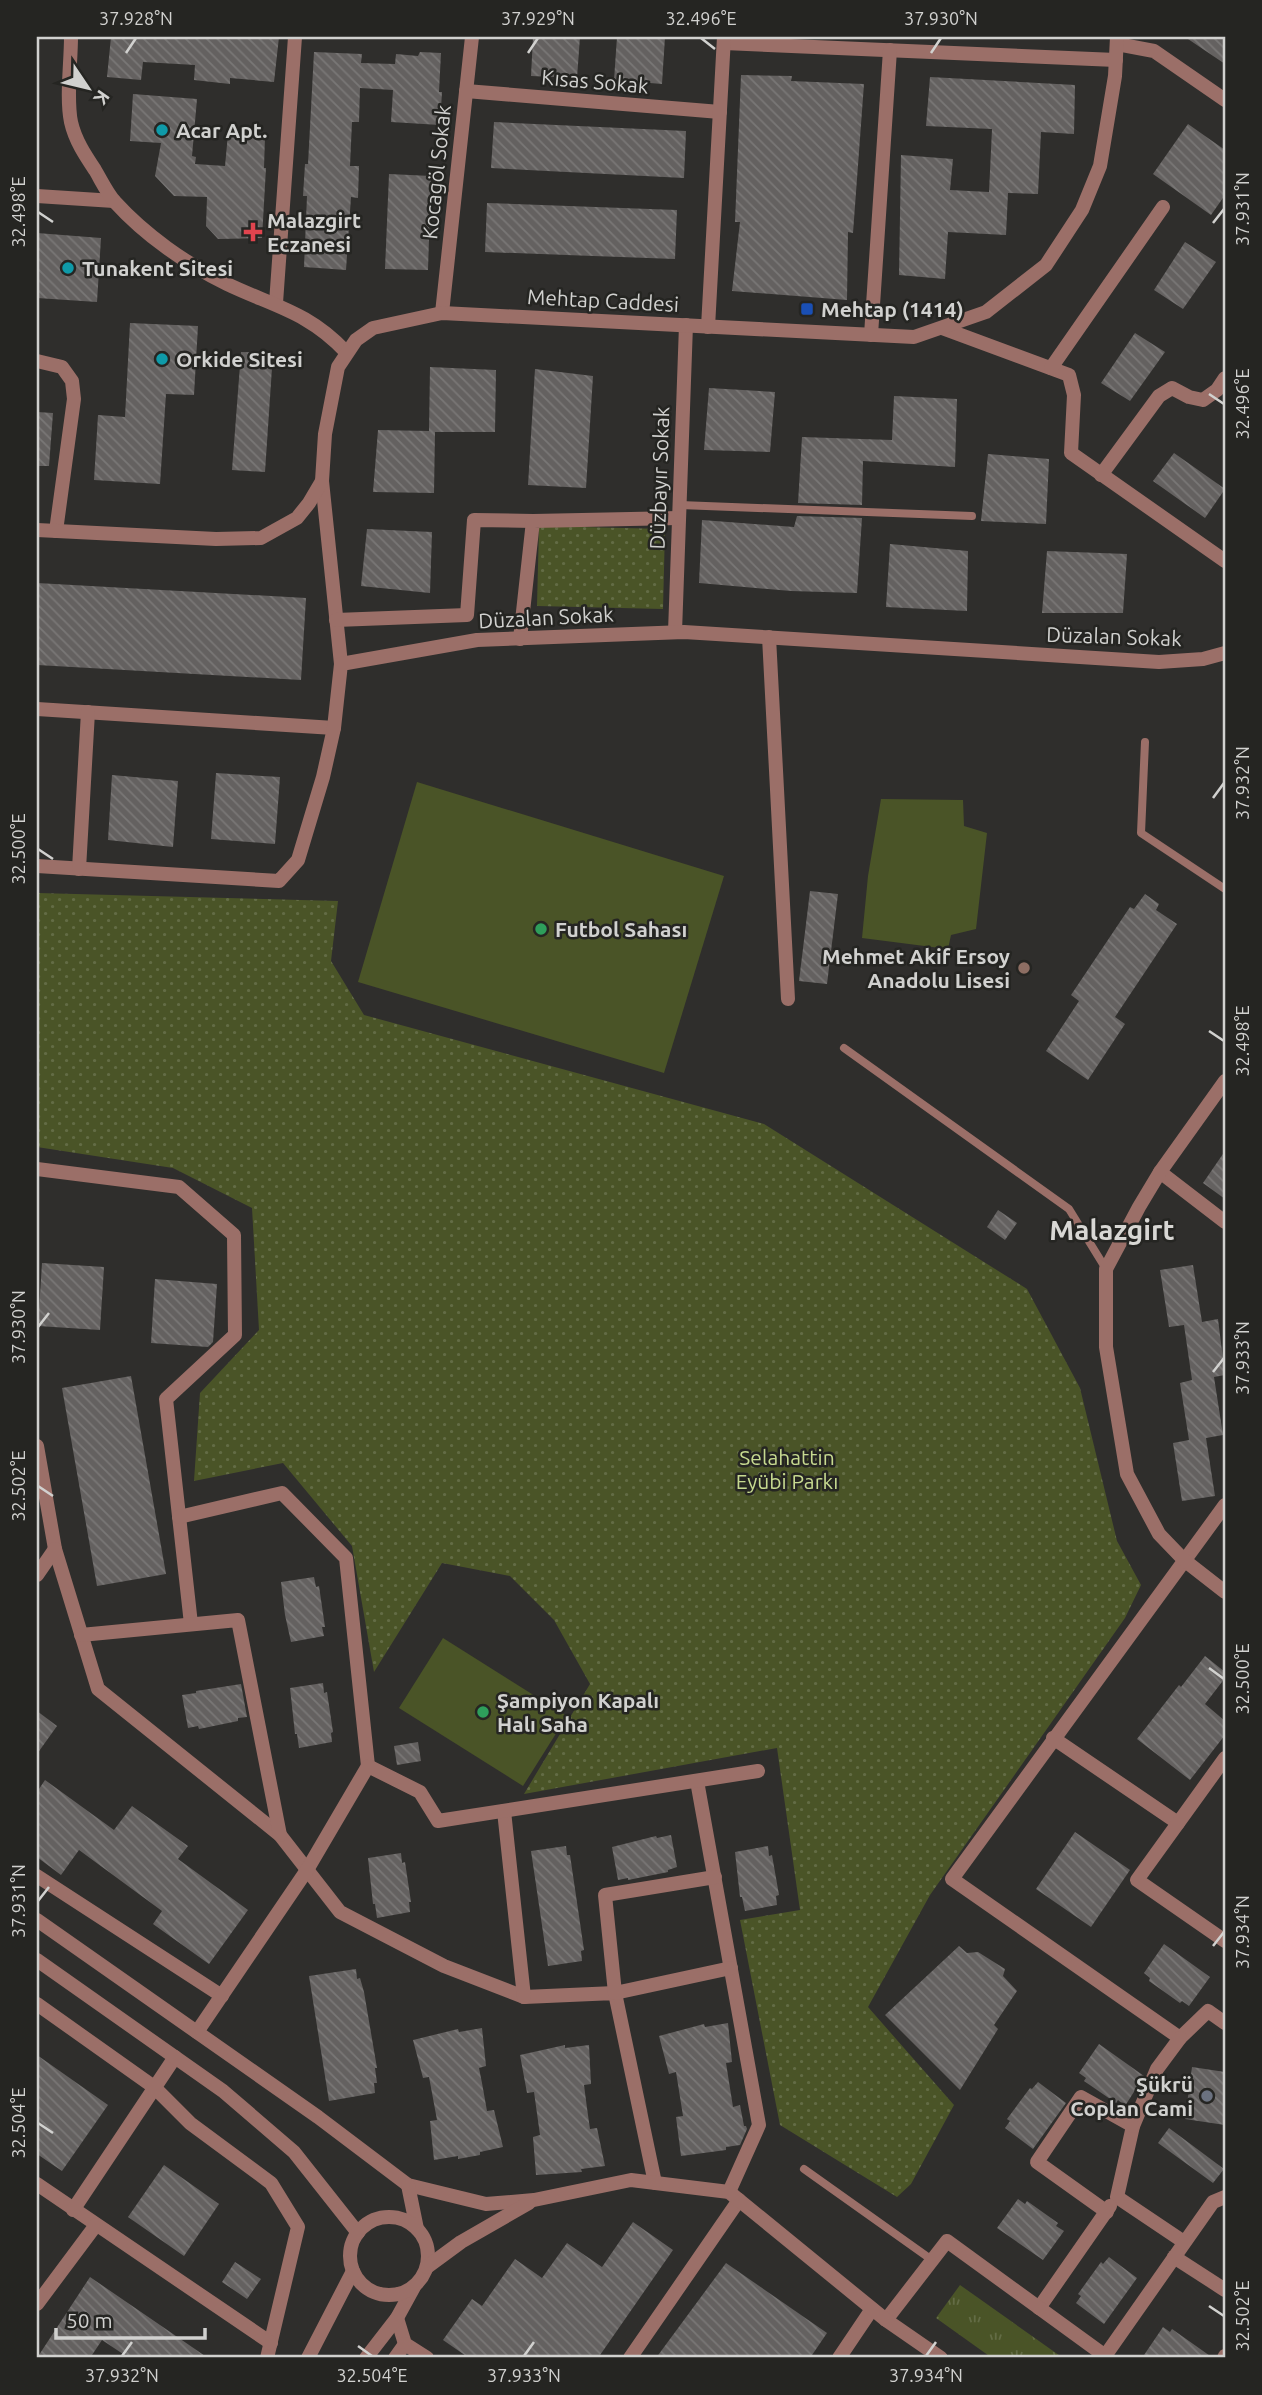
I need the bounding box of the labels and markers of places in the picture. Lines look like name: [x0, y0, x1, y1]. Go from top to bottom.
place label: Acar Apt.: [176, 118, 267, 142]
marker: Acar Apt.: [154, 122, 170, 138]
place label: Malazgirt Eczanesi: [267, 208, 361, 256]
marker: Malazgirt Eczanesi: [245, 224, 261, 240]
place label: Tunakent Sitesi: [82, 256, 233, 280]
marker: Tunakent Sitesi: [60, 260, 76, 276]
place label: Mehtap (1414): [821, 297, 964, 321]
marker: Mehtap (1414): [799, 301, 815, 317]
place label: Orkide Sitesi: [176, 347, 303, 371]
marker: Orkide Sitesi: [154, 351, 170, 367]
place label: Futbol Sahası: [555, 917, 687, 941]
marker: Futbol Sahası: [533, 921, 549, 937]
place label: Mehmet Akif Ersoy Anadolu Lisesi: [822, 944, 1010, 992]
marker: Mehmet Akif Ersoy Anadolu Lisesi: [1016, 960, 1032, 976]
place label: Şampiyon Kapalı Halı Saha: [497, 1688, 659, 1736]
marker: Şampiyon Kapalı Halı Saha: [475, 1704, 491, 1720]
place label: Şükrü Coplan Cami: [1070, 2072, 1193, 2120]
marker: Şükrü Coplan Cami: [1199, 2088, 1215, 2104]

